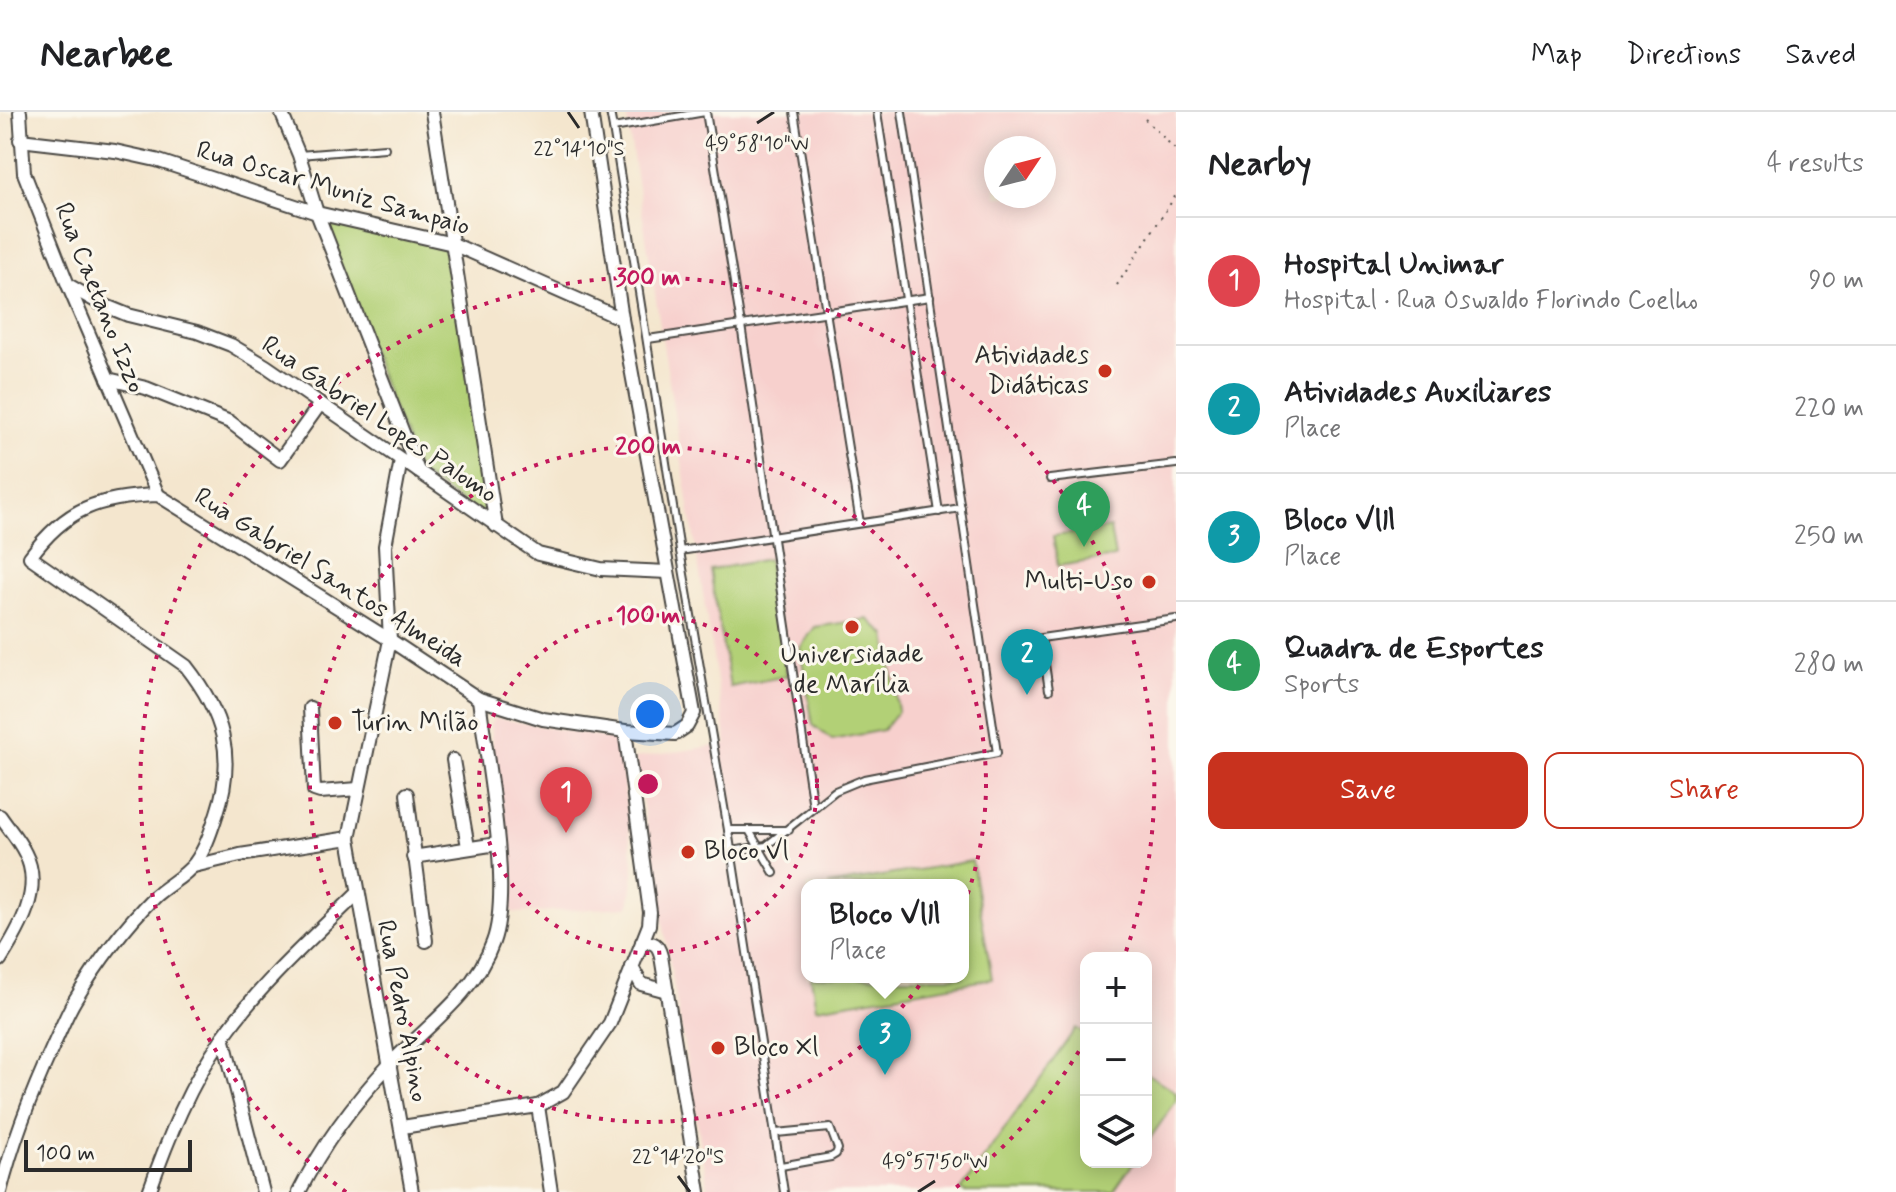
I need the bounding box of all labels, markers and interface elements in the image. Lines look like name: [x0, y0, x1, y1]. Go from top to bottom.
text: Nearbee: [40, 31, 173, 80]
text: Map: [1531, 37, 1582, 74]
text: Directions: [1626, 37, 1741, 74]
text: Saved: [1785, 37, 1856, 74]
text: 49°58'10"W: [705, 131, 809, 158]
street label: Rua Oscar Muniz Sampaio: [192, 134, 474, 244]
text: 22°14'10"S: [533, 136, 625, 163]
north arrow: [984, 136, 1056, 208]
text: Nearby: [1208, 142, 1312, 187]
text: 4 results: [1767, 147, 1864, 181]
street label: Rua Caetano Izzo: [45, 198, 153, 398]
text: Hospital Unimar: [1284, 245, 1503, 284]
text: 300 m: [616, 263, 680, 294]
text: 1: [1228, 264, 1240, 298]
text: 90 m: [1809, 264, 1864, 298]
text: Hospital · Rua Oswaldo Florindo Coelho: [1284, 284, 1698, 318]
street label: Rua Gabriel Lopes Palomo: [254, 328, 504, 512]
place label: Atividades Didáticas: [974, 339, 1089, 403]
marker: Atividades Didáticas: [1096, 362, 1114, 380]
text: Atividades Auxiliares: [1284, 373, 1551, 412]
text: 2: [1228, 392, 1240, 426]
text: 220 m: [1794, 392, 1864, 426]
text: Place: [1284, 412, 1341, 446]
text: 200 m: [615, 432, 681, 463]
street label: Rua Gabriel Santos Almeida: [187, 480, 473, 676]
pin: 4: [1058, 481, 1110, 547]
text: Bloco Vlll: [1284, 501, 1395, 540]
text: 3: [1228, 520, 1240, 554]
text: 250 m: [1794, 520, 1864, 554]
text: Place: [1284, 540, 1341, 574]
place label: Multi-Uso: [1025, 565, 1133, 599]
marker: Multi-Uso: [1140, 573, 1158, 591]
text: 100 m: [616, 601, 680, 632]
marker: Universidade de Marília: [843, 618, 861, 636]
pin: 2: [1001, 629, 1053, 695]
text: Quadra de Esportes: [1284, 629, 1544, 668]
place label: Universidade de Marília: [781, 638, 923, 702]
text: 4: [1226, 648, 1242, 682]
text: 280 m: [1794, 648, 1864, 682]
text: Sports: [1284, 668, 1359, 702]
your location: [630, 694, 670, 734]
place label: Turin Milão: [351, 706, 479, 740]
marker: Turin Milão: [326, 714, 344, 732]
button: Save: [1208, 752, 1528, 829]
button: Share: [1544, 752, 1864, 829]
pin: 1: [540, 767, 592, 833]
centre of rings: [634, 770, 662, 798]
place label: Bloco Vl: [704, 835, 789, 869]
marker: Bloco Vl: [679, 843, 697, 861]
popup: [801, 879, 969, 983]
text: Bloco Vlll: [829, 895, 941, 934]
street label: Rua Pedro Alpino: [368, 917, 436, 1105]
text: Place: [829, 934, 887, 968]
map controls: [1080, 952, 1152, 1168]
button: +: [1080, 952, 1152, 1024]
pin: 3: [859, 1009, 911, 1075]
button: −: [1080, 1024, 1152, 1096]
place label: Bloco Xl: [734, 1031, 819, 1065]
marker: Bloco Xl: [709, 1039, 727, 1057]
button: layers: [1080, 1096, 1152, 1168]
scale bar: [24, 1136, 192, 1172]
text: 100 m: [36, 1140, 95, 1168]
text: 22°14'20"S: [632, 1144, 724, 1171]
text: 49°57'50"W: [882, 1149, 988, 1176]

